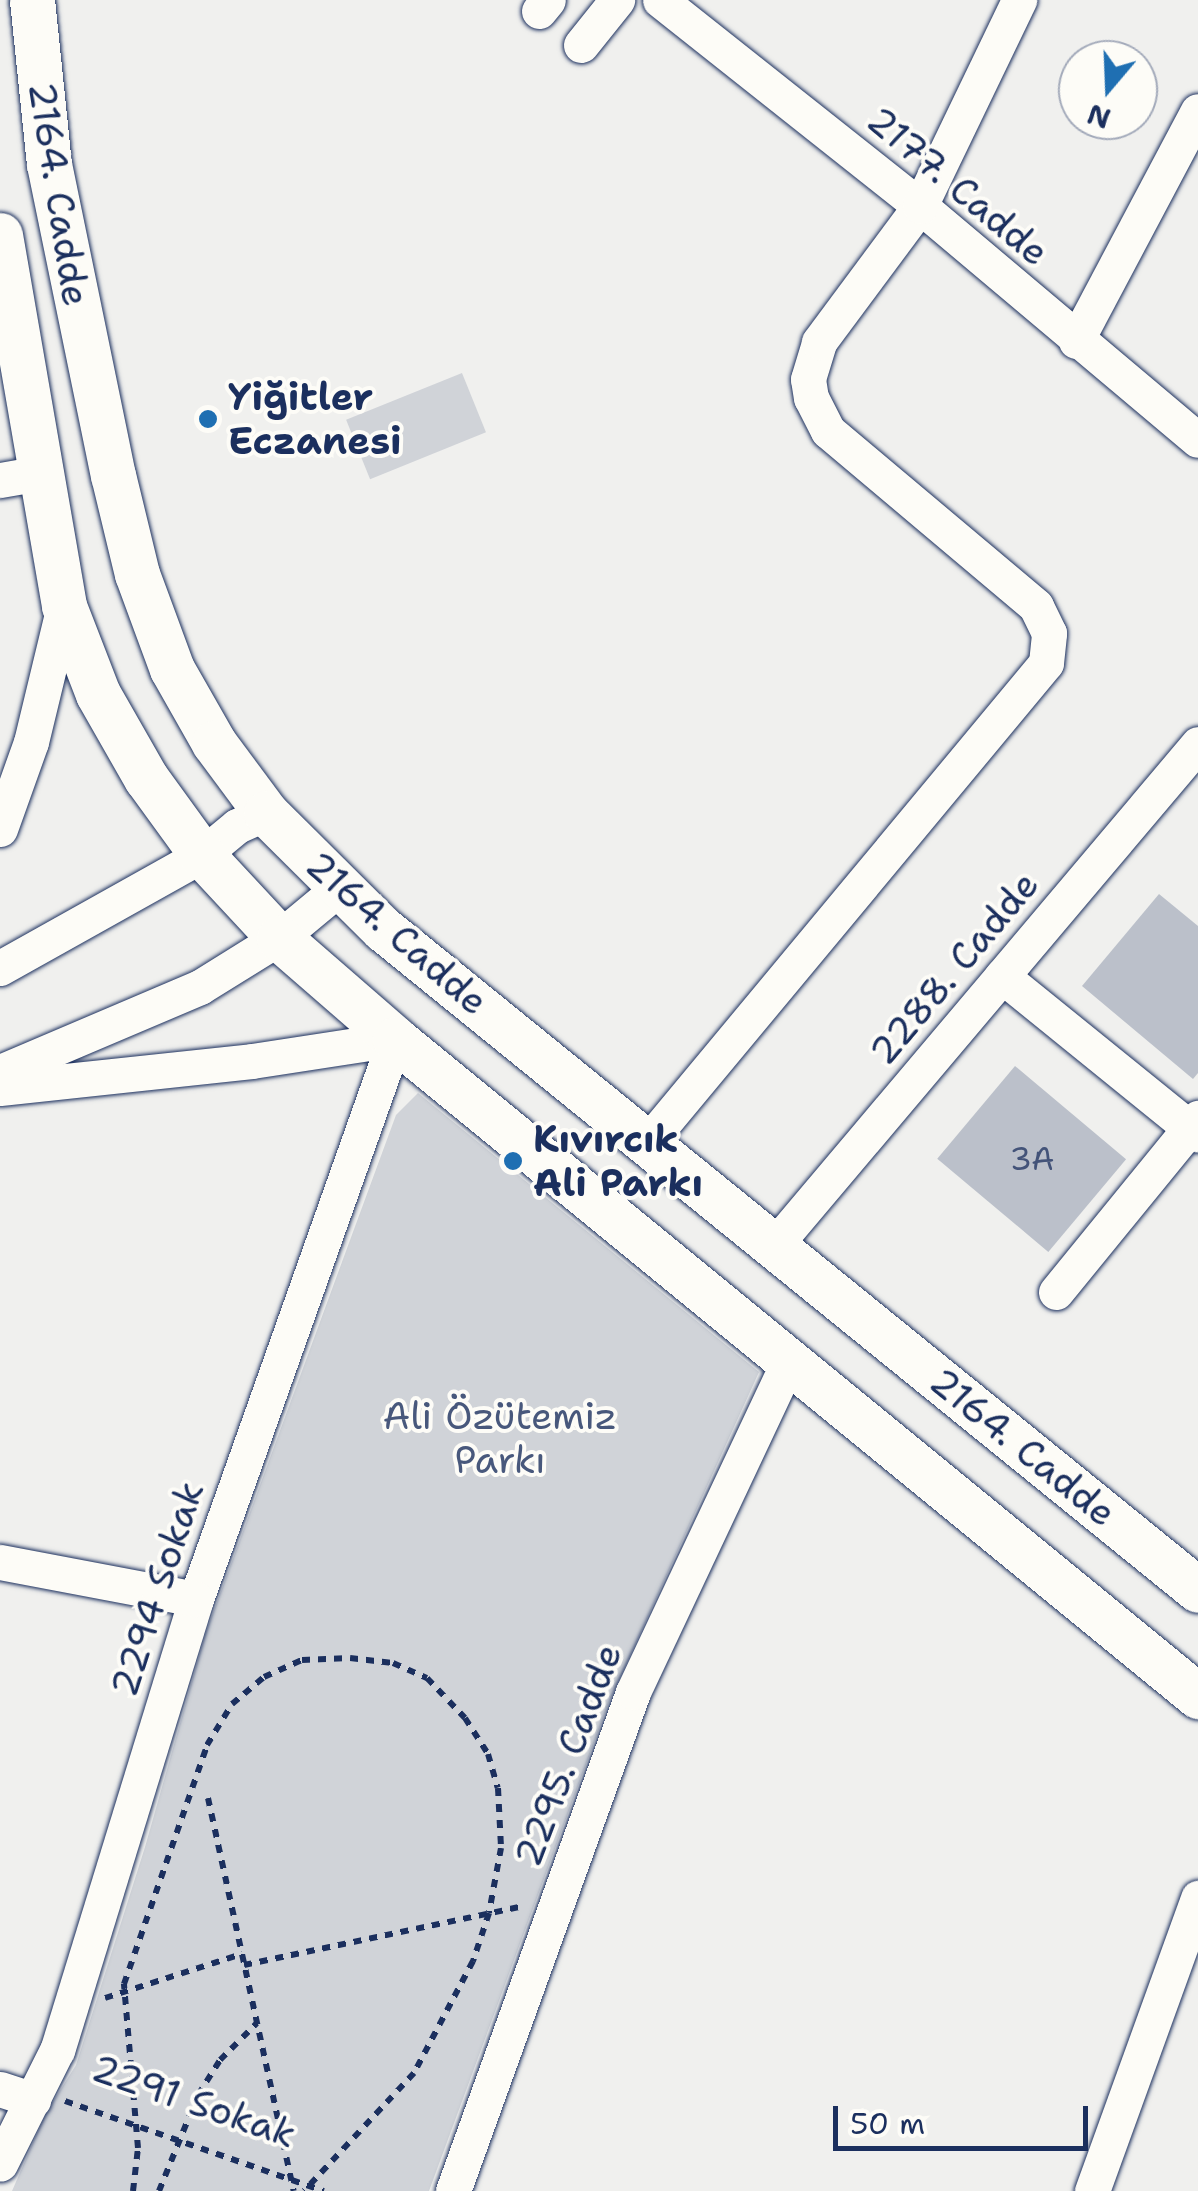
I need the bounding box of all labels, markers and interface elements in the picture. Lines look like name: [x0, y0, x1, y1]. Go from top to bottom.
north arrow: [1058, 40, 1158, 140]
street label: 2164. Cadde: [19, 79, 99, 309]
text: N: [1082, 95, 1116, 138]
street label: 2177. Cadde: [858, 97, 1058, 275]
place label: Yiğitler Eczanesi: [228, 374, 402, 464]
marker: Yiğitler Eczanesi: [197, 408, 219, 430]
street label: 2164. Cadde: [297, 842, 497, 1024]
street label: 2288. Cadde: [860, 862, 1048, 1074]
place label: Kıvırcık Ali Parkı: [533, 1116, 703, 1206]
house number: 3A: [1010, 1140, 1054, 1178]
marker: Kıvırcık Ali Parkı: [502, 1150, 524, 1172]
street label: 2164. Cadde: [921, 1358, 1125, 1536]
park label: Ali Özütemiz Parkı: [383, 1393, 617, 1482]
street label: 2294 Sokak: [101, 1476, 213, 1702]
street label: 2295. Cadde: [505, 1637, 631, 1873]
street label: 2291 Sokak: [86, 2045, 302, 2157]
scale bar: [838, 2086, 1093, 2148]
text: 50 m: [850, 2103, 925, 2144]

